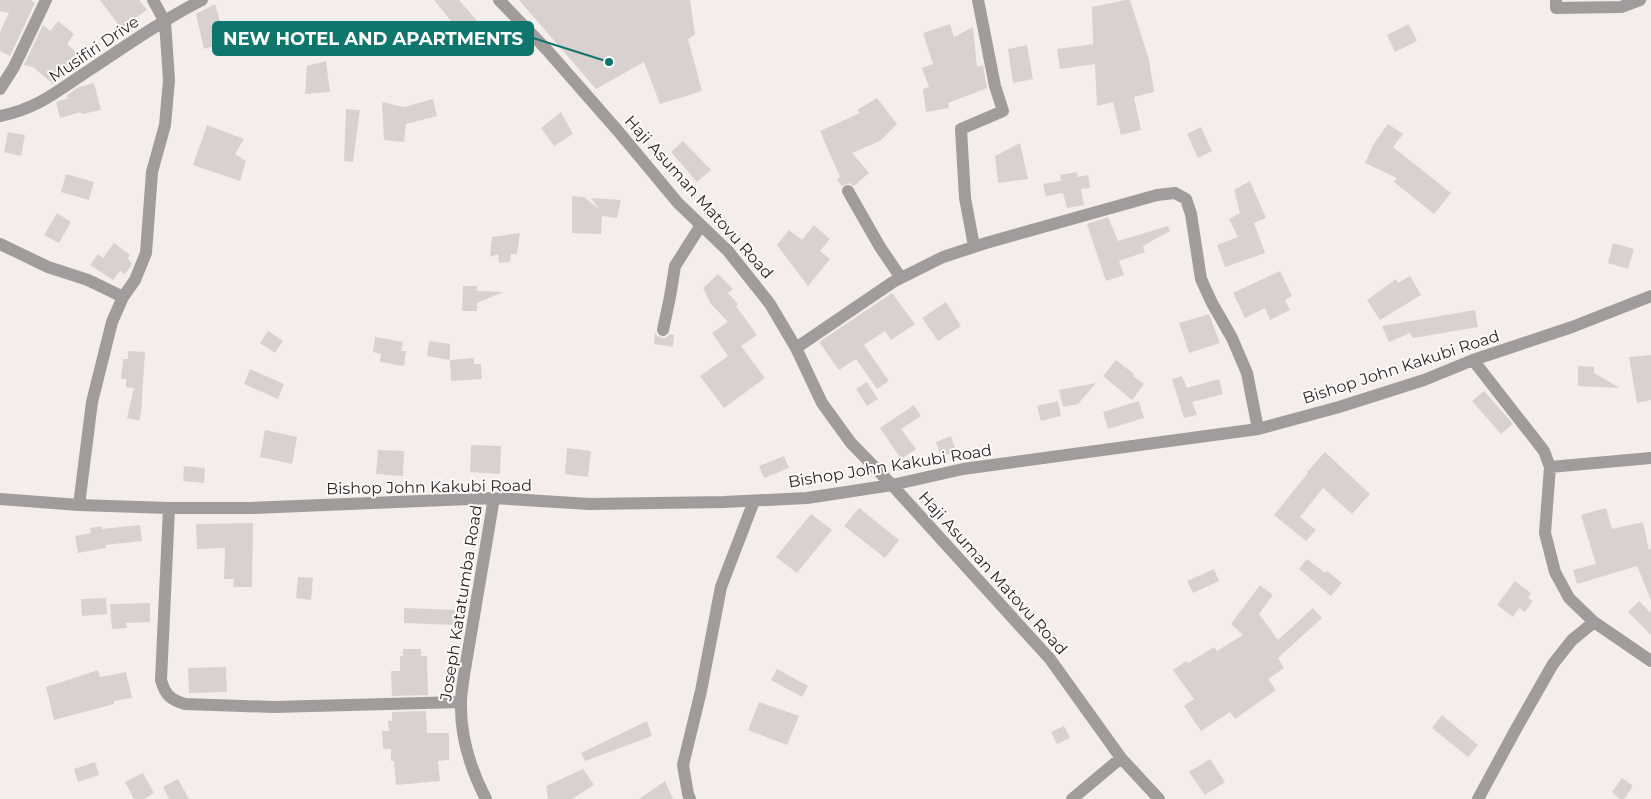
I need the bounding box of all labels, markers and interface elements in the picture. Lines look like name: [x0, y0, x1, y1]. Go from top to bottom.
street label: Musifiri Drive: [45, 12, 143, 86]
callout: NEW HOTEL AND APARTMENTS: [213, 22, 533, 55]
text: NEW HOTEL AND APARTMENTS: [223, 28, 523, 50]
street label: Haji Asuman Matovu Road: [621, 112, 777, 282]
street label: Bishop John Kakubi Road: [1300, 326, 1502, 408]
street label: Bishop John Kakubi Road: [787, 441, 993, 491]
street label: Bishop John Kakubi Road: [326, 476, 532, 498]
street label: Haji Asuman Matovu Road: [915, 488, 1071, 658]
street label: Joseph Katatumba Road: [436, 504, 486, 703]

